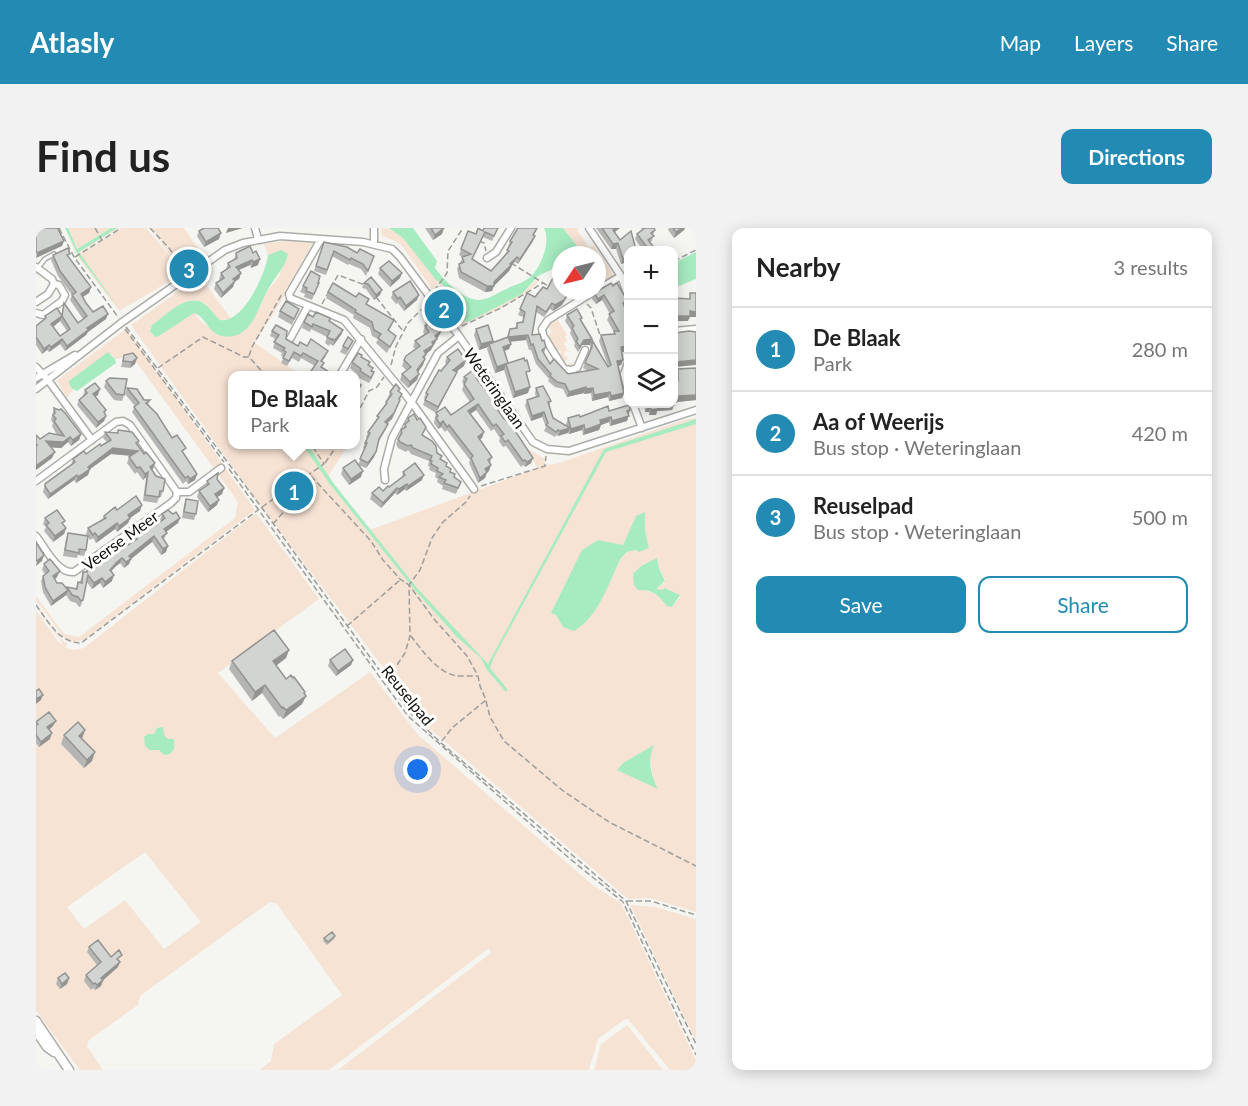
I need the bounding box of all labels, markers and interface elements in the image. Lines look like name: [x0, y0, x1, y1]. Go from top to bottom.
text: Atlasly: [30, 25, 114, 59]
text: Map: [1000, 30, 1041, 55]
text: Layers: [1074, 30, 1133, 55]
text: Share: [1166, 30, 1218, 55]
button: Directions: [1061, 129, 1212, 184]
text: Find us: [36, 131, 170, 181]
pin: 3: [170, 246, 208, 291]
north arrow: [552, 246, 606, 300]
map controls: [624, 246, 678, 408]
button: +: [624, 246, 678, 300]
text: Nearby: [756, 251, 841, 283]
text: 3 results: [1113, 255, 1188, 279]
pin: 2: [424, 286, 464, 332]
button: −: [624, 300, 678, 354]
text: De Blaak: [813, 324, 901, 351]
text: 1: [770, 337, 781, 361]
text: 280 m: [1132, 337, 1188, 361]
street label: Weteringlaan: [460, 344, 530, 432]
text: Park: [813, 351, 852, 375]
button: layers: [624, 354, 678, 408]
popup: [228, 371, 360, 449]
text: De Blaak: [250, 385, 338, 412]
text: Aa of Weerijs: [813, 408, 944, 435]
text: Park: [250, 412, 289, 436]
text: 2: [770, 421, 781, 445]
text: 420 m: [1132, 421, 1188, 445]
text: Bus stop · Weteringlaan: [813, 435, 1021, 459]
pin: 1: [274, 468, 314, 514]
text: Reuselpad: [813, 492, 914, 519]
text: 3: [770, 505, 781, 529]
text: 500 m: [1132, 505, 1188, 529]
street label: Veerse Meer: [78, 506, 162, 574]
text: Bus stop · Weteringlaan: [813, 519, 1021, 543]
button: Save: [756, 576, 966, 633]
button: Share: [978, 576, 1188, 633]
street label: Reuselpad: [378, 661, 438, 729]
your location: [403, 755, 432, 784]

